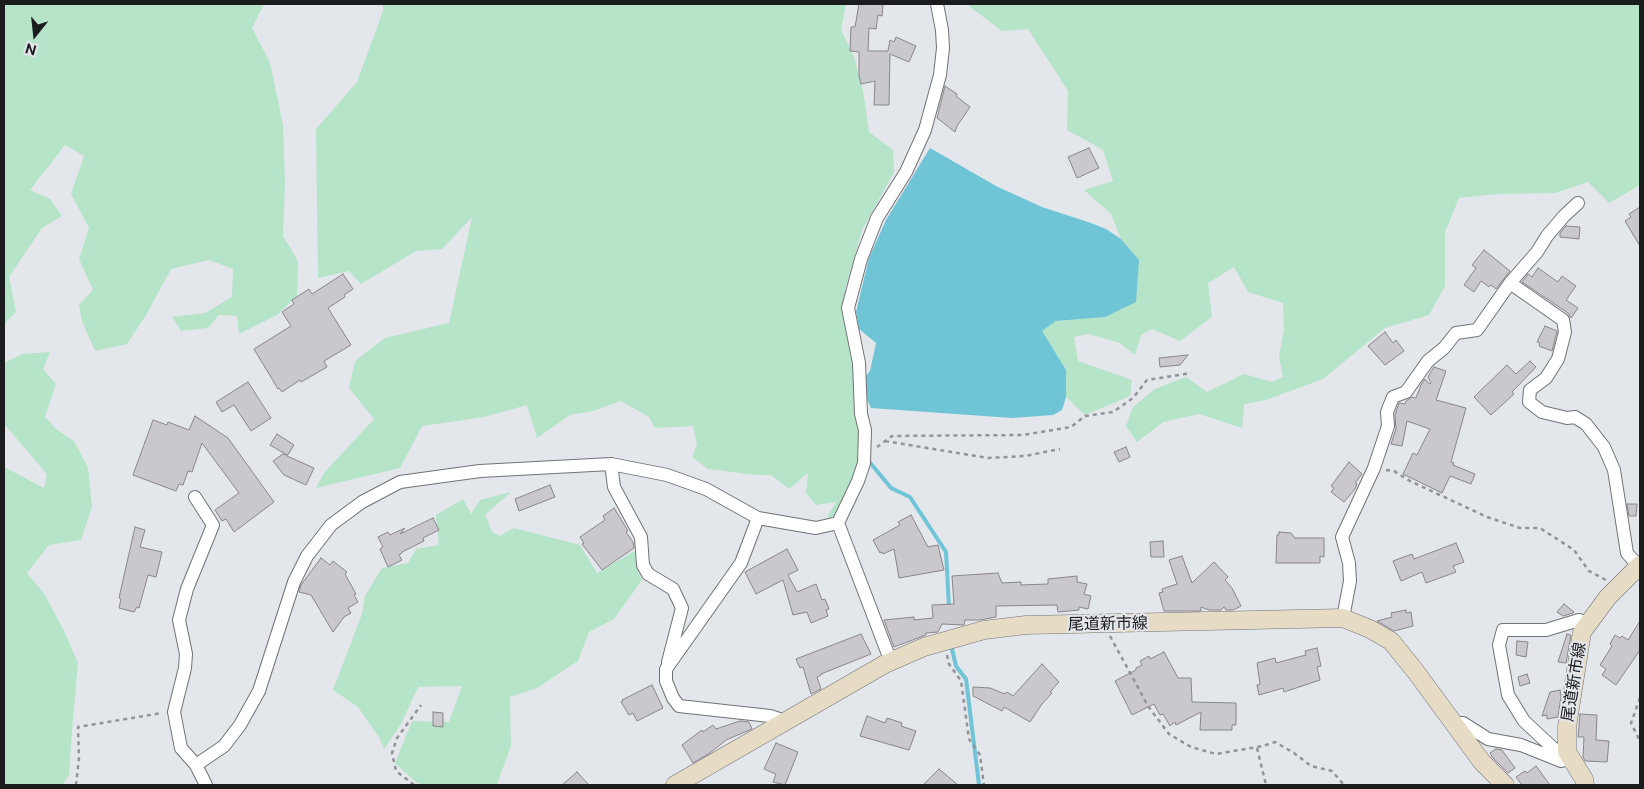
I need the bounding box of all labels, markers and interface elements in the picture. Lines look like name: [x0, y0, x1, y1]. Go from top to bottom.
north arrow: [10, 10, 60, 60]
text: N: [23, 40, 38, 59]
street label: 尾道新市線: [1068, 614, 1148, 634]
street label: 尾道新市線: [1558, 641, 1590, 723]

